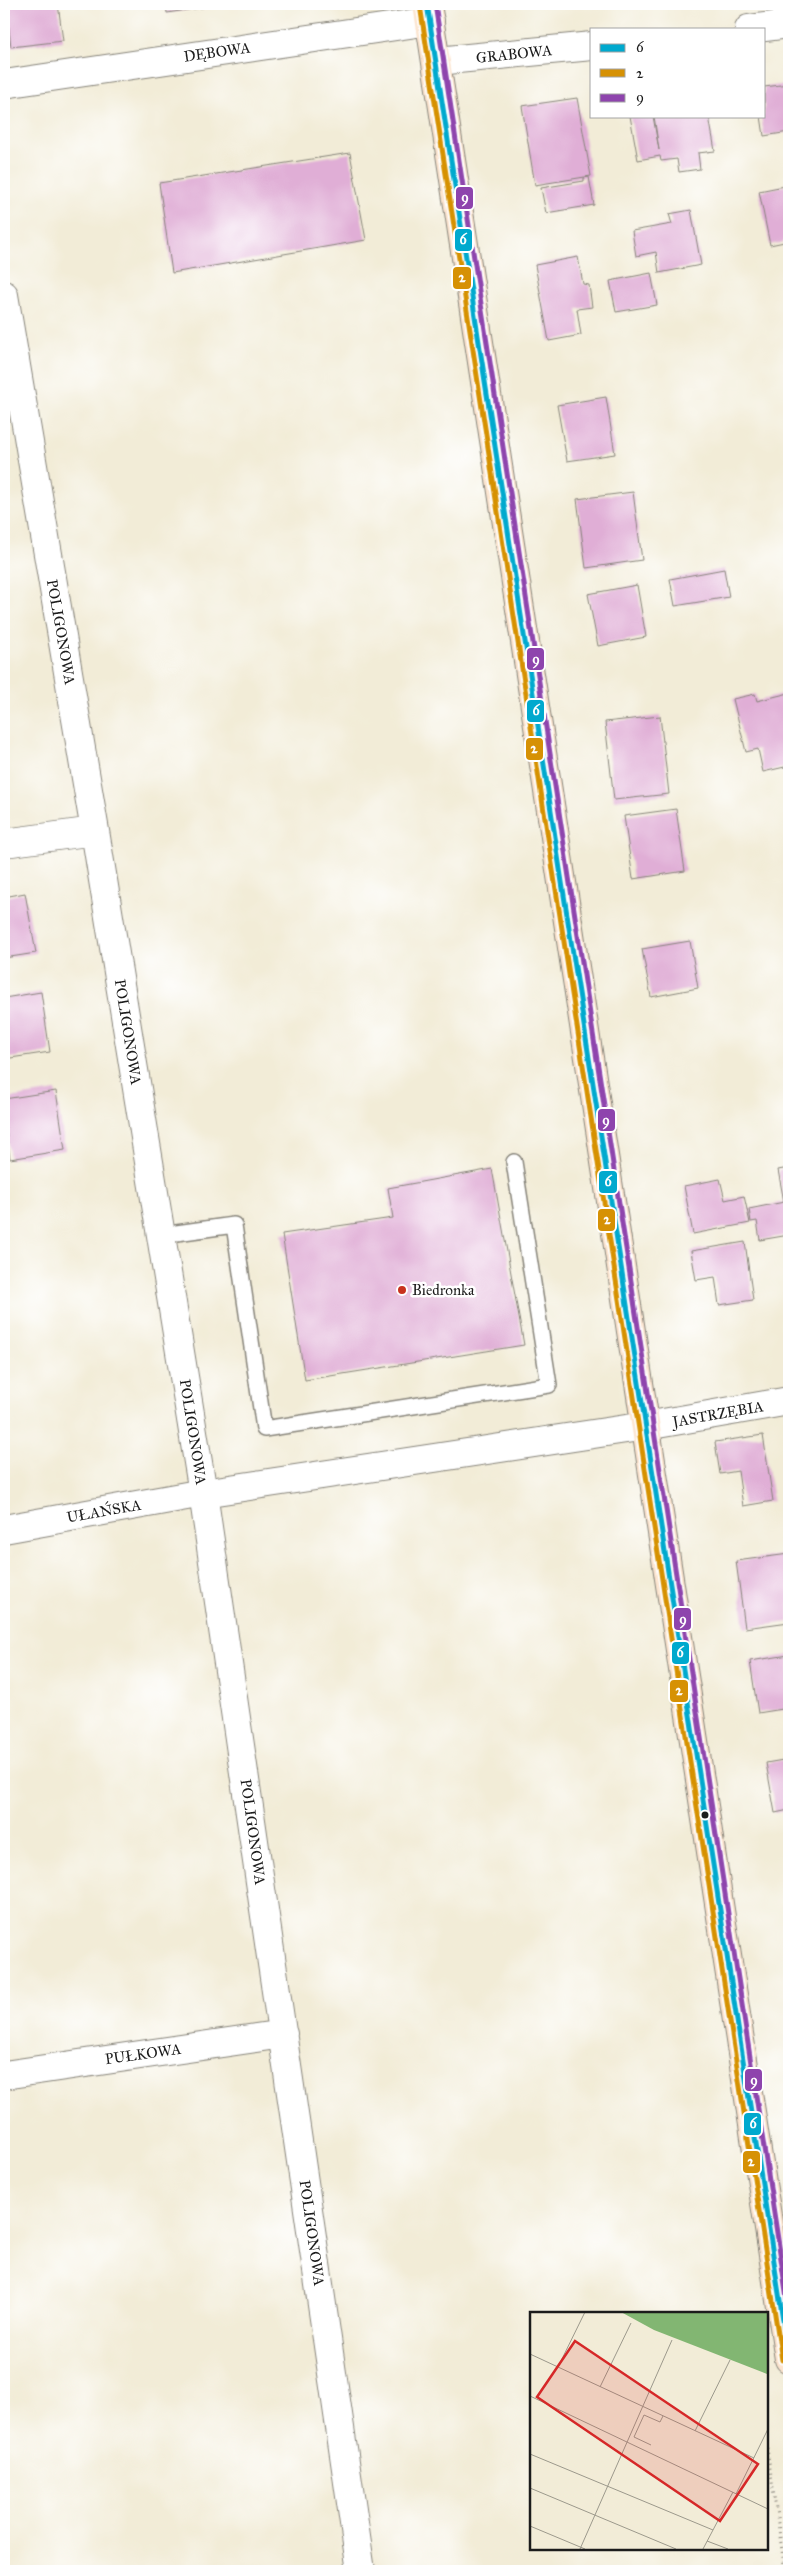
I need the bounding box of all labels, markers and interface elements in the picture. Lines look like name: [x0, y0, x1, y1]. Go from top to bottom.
legend: [590, 28, 766, 118]
street label: DĘBOWA: [182, 38, 252, 66]
text: 6: [636, 38, 645, 56]
street label: GRABOWA: [475, 41, 553, 67]
text: 2: [636, 64, 644, 82]
text: 9: [636, 88, 644, 106]
line badge: 9: [455, 186, 474, 210]
text: 9: [461, 189, 469, 207]
line badge: 6: [454, 228, 473, 252]
text: 6: [459, 231, 467, 248]
line badge: 2: [452, 266, 472, 290]
text: 2: [459, 269, 467, 286]
street label: POLIGONOWA: [43, 578, 79, 686]
line badge: 9: [526, 647, 545, 671]
text: 9: [532, 651, 540, 669]
line badge: 6: [526, 699, 545, 723]
text: 6: [532, 702, 540, 719]
line badge: 2: [525, 737, 544, 761]
text: 2: [531, 740, 539, 757]
street label: POLIGONOWA: [111, 978, 145, 1086]
line badge: 9: [597, 1108, 616, 1132]
text: 9: [602, 1112, 610, 1130]
line badge: 6: [598, 1170, 618, 1194]
text: 6: [604, 1173, 612, 1190]
line badge: 2: [597, 1208, 616, 1232]
text: 2: [604, 1211, 612, 1228]
place label: Biedronka: [412, 1281, 475, 1299]
marker: Biedronka: [396, 1284, 408, 1296]
street label: POLIGONOWA: [176, 1378, 210, 1486]
street label: JASTRZĘBIA: [669, 1397, 765, 1432]
street label: UŁAŃSKA: [65, 1495, 143, 1526]
line badge: 9: [673, 1607, 692, 1631]
text: 9: [679, 1611, 687, 1629]
line badge: 6: [671, 1641, 690, 1665]
text: 6: [676, 1644, 684, 1661]
line badge: 2: [669, 1679, 689, 1703]
text: 2: [676, 1682, 684, 1699]
street label: POLIGONOWA: [237, 1778, 269, 1886]
unlabelled marker: [700, 1810, 710, 1820]
street label: PUŁKOWA: [104, 2040, 182, 2068]
line badge: 9: [744, 2068, 763, 2092]
text: 9: [750, 2072, 758, 2090]
line badge: 6: [743, 2112, 762, 2136]
text: 6: [749, 2115, 757, 2132]
line badge: 2: [742, 2150, 761, 2174]
text: 2: [748, 2153, 756, 2170]
street label: POLIGONOWA: [296, 2179, 328, 2287]
inset map: [530, 2312, 768, 2550]

